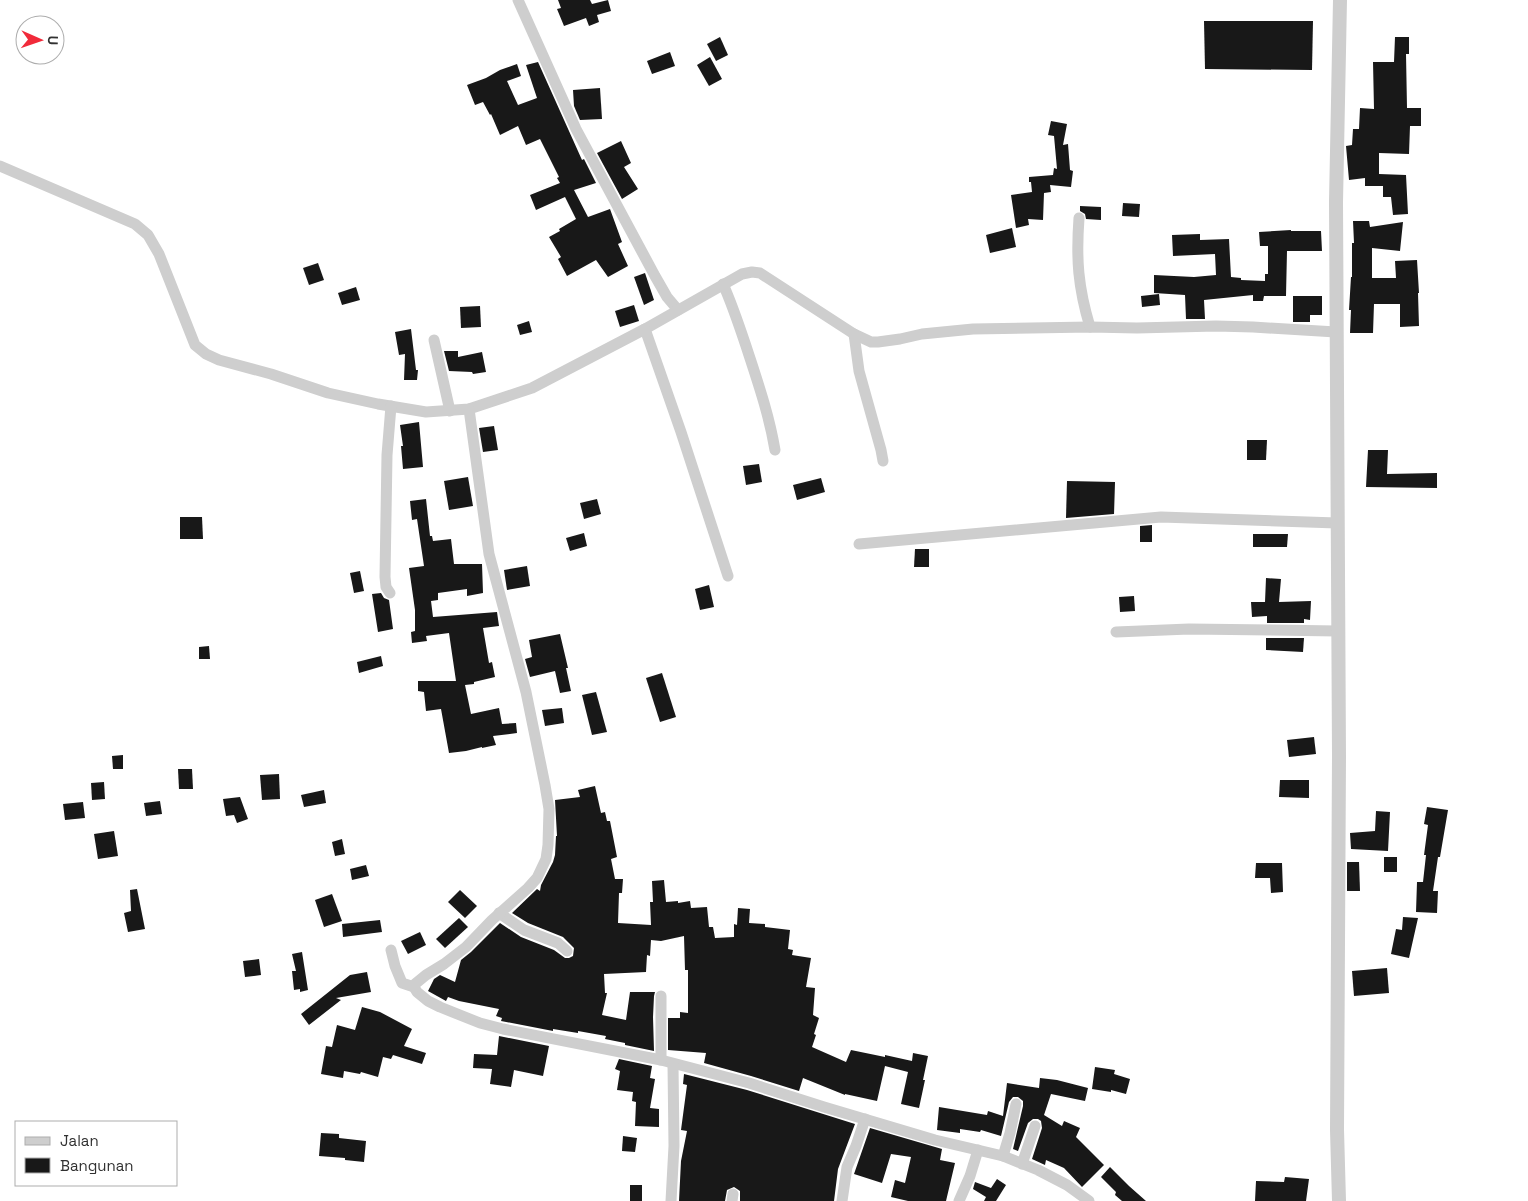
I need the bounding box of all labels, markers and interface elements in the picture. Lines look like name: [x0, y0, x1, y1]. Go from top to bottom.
north arrow: [15, 15, 65, 65]
text: U: [44, 35, 62, 45]
legend: [15, 1121, 178, 1186]
text: Jalan: [60, 1131, 99, 1150]
text: Bangunan: [60, 1156, 134, 1175]

